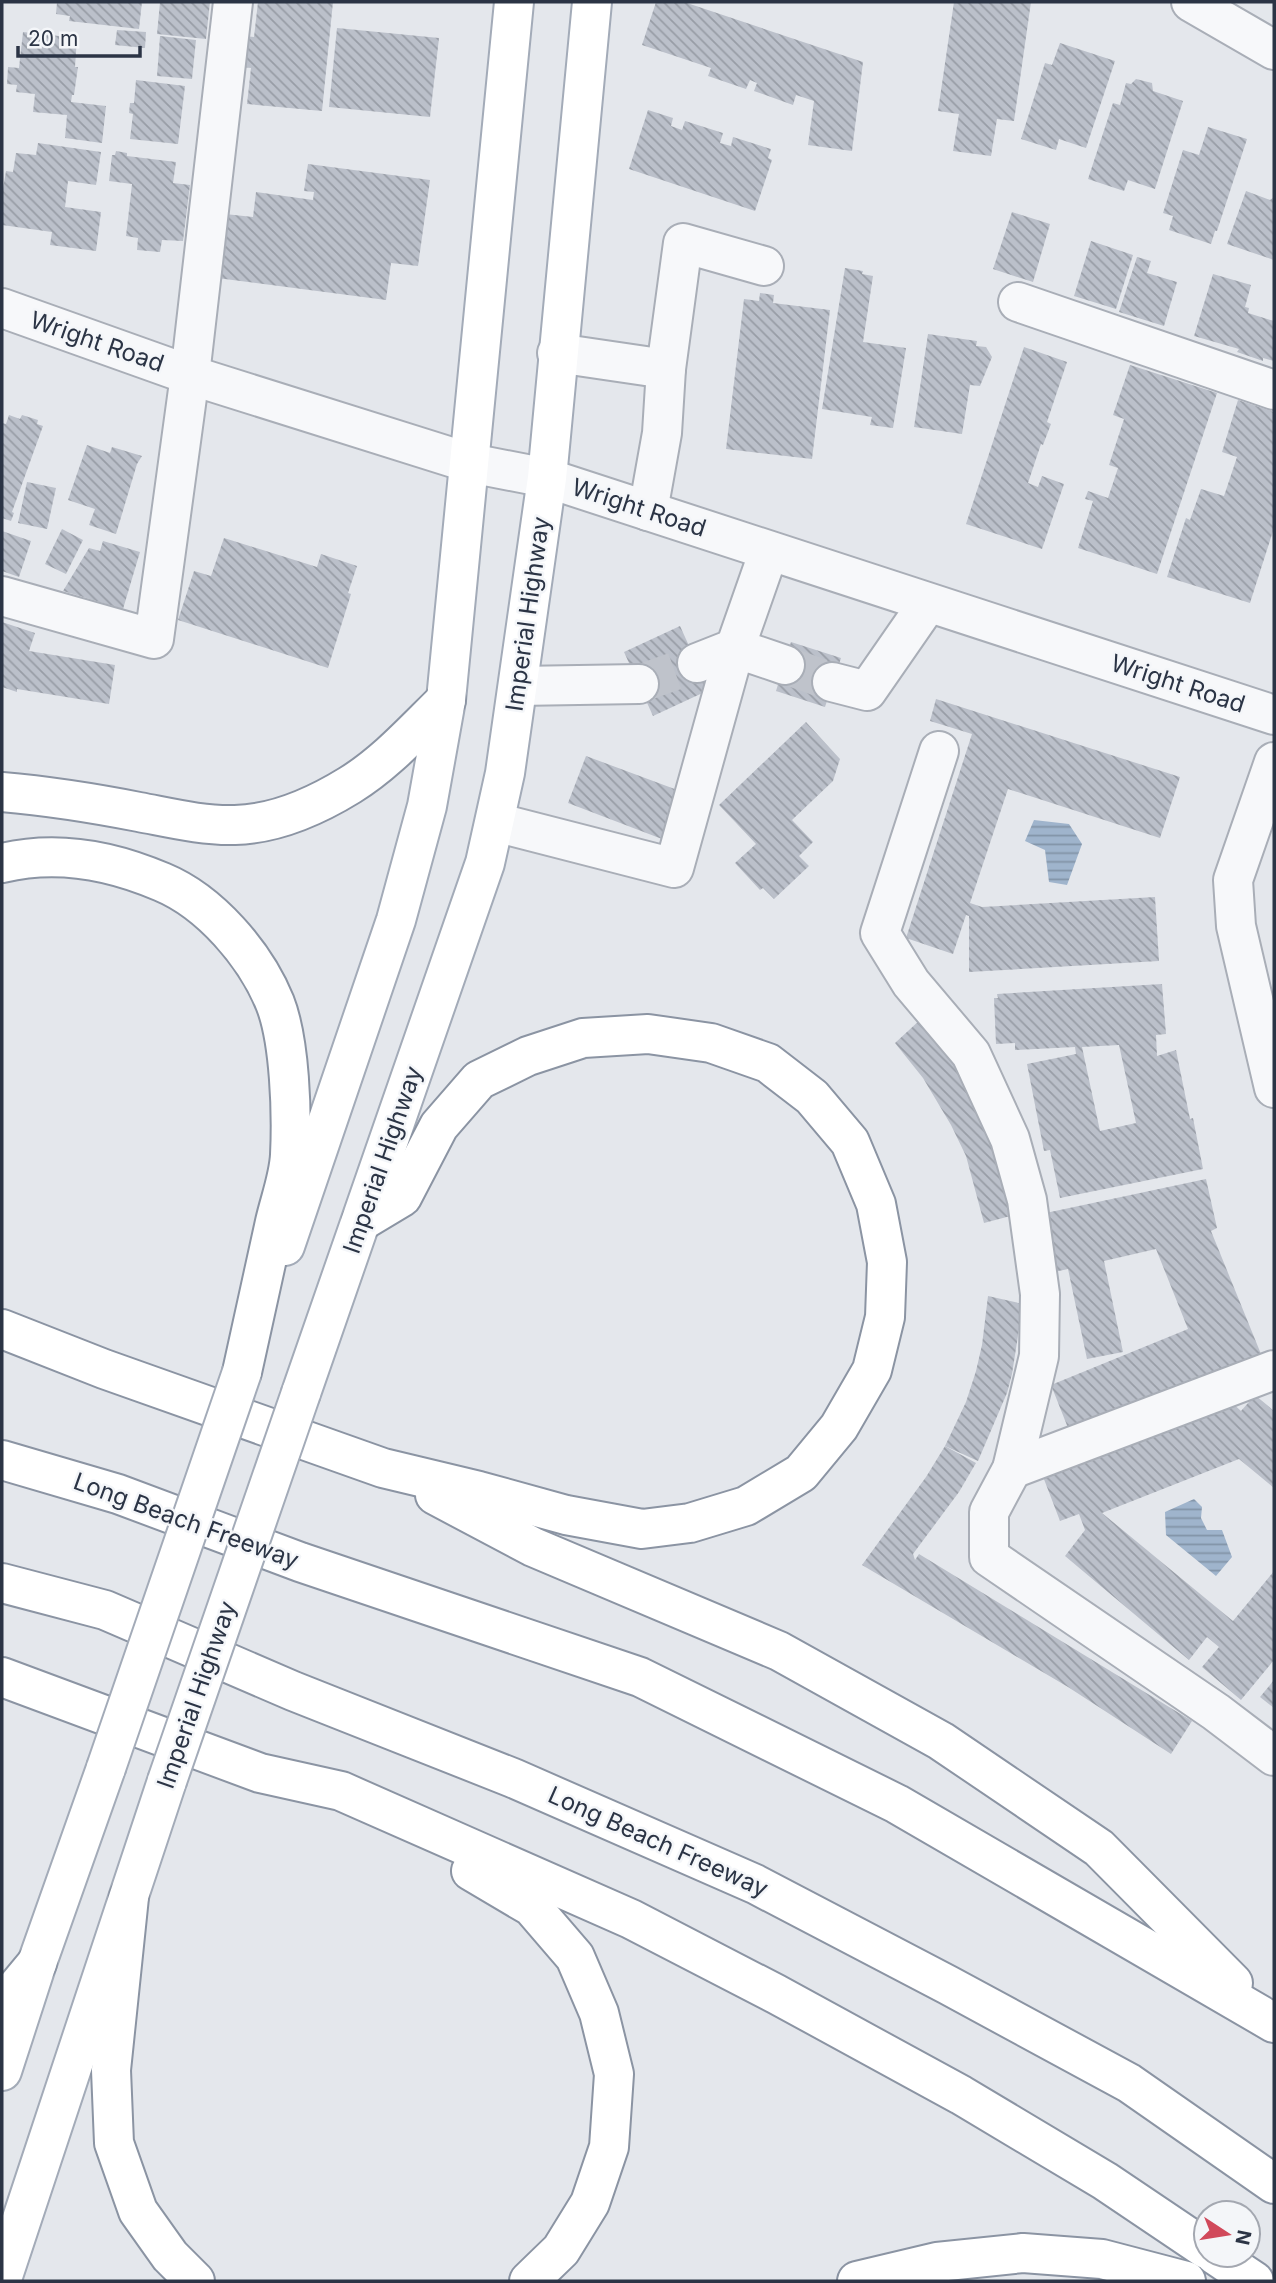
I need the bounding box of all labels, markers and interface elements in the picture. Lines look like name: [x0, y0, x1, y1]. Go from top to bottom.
scale bar: [18, 14, 140, 58]
text: 20 m: [28, 26, 78, 51]
street label: Wright Road: [27, 305, 168, 378]
street label: Wright Road: [568, 472, 710, 543]
street label: Imperial Highway: [499, 515, 556, 713]
street label: Wright Road: [1107, 648, 1249, 719]
street label: Imperial Highway: [337, 1062, 428, 1257]
street label: Long Beach Freeway: [70, 1466, 303, 1575]
street label: Imperial Highway: [151, 1597, 242, 1792]
street label: Long Beach Freeway: [544, 1780, 773, 1903]
north arrow: [1192, 2199, 1262, 2269]
text: N: [1230, 2228, 1256, 2247]

